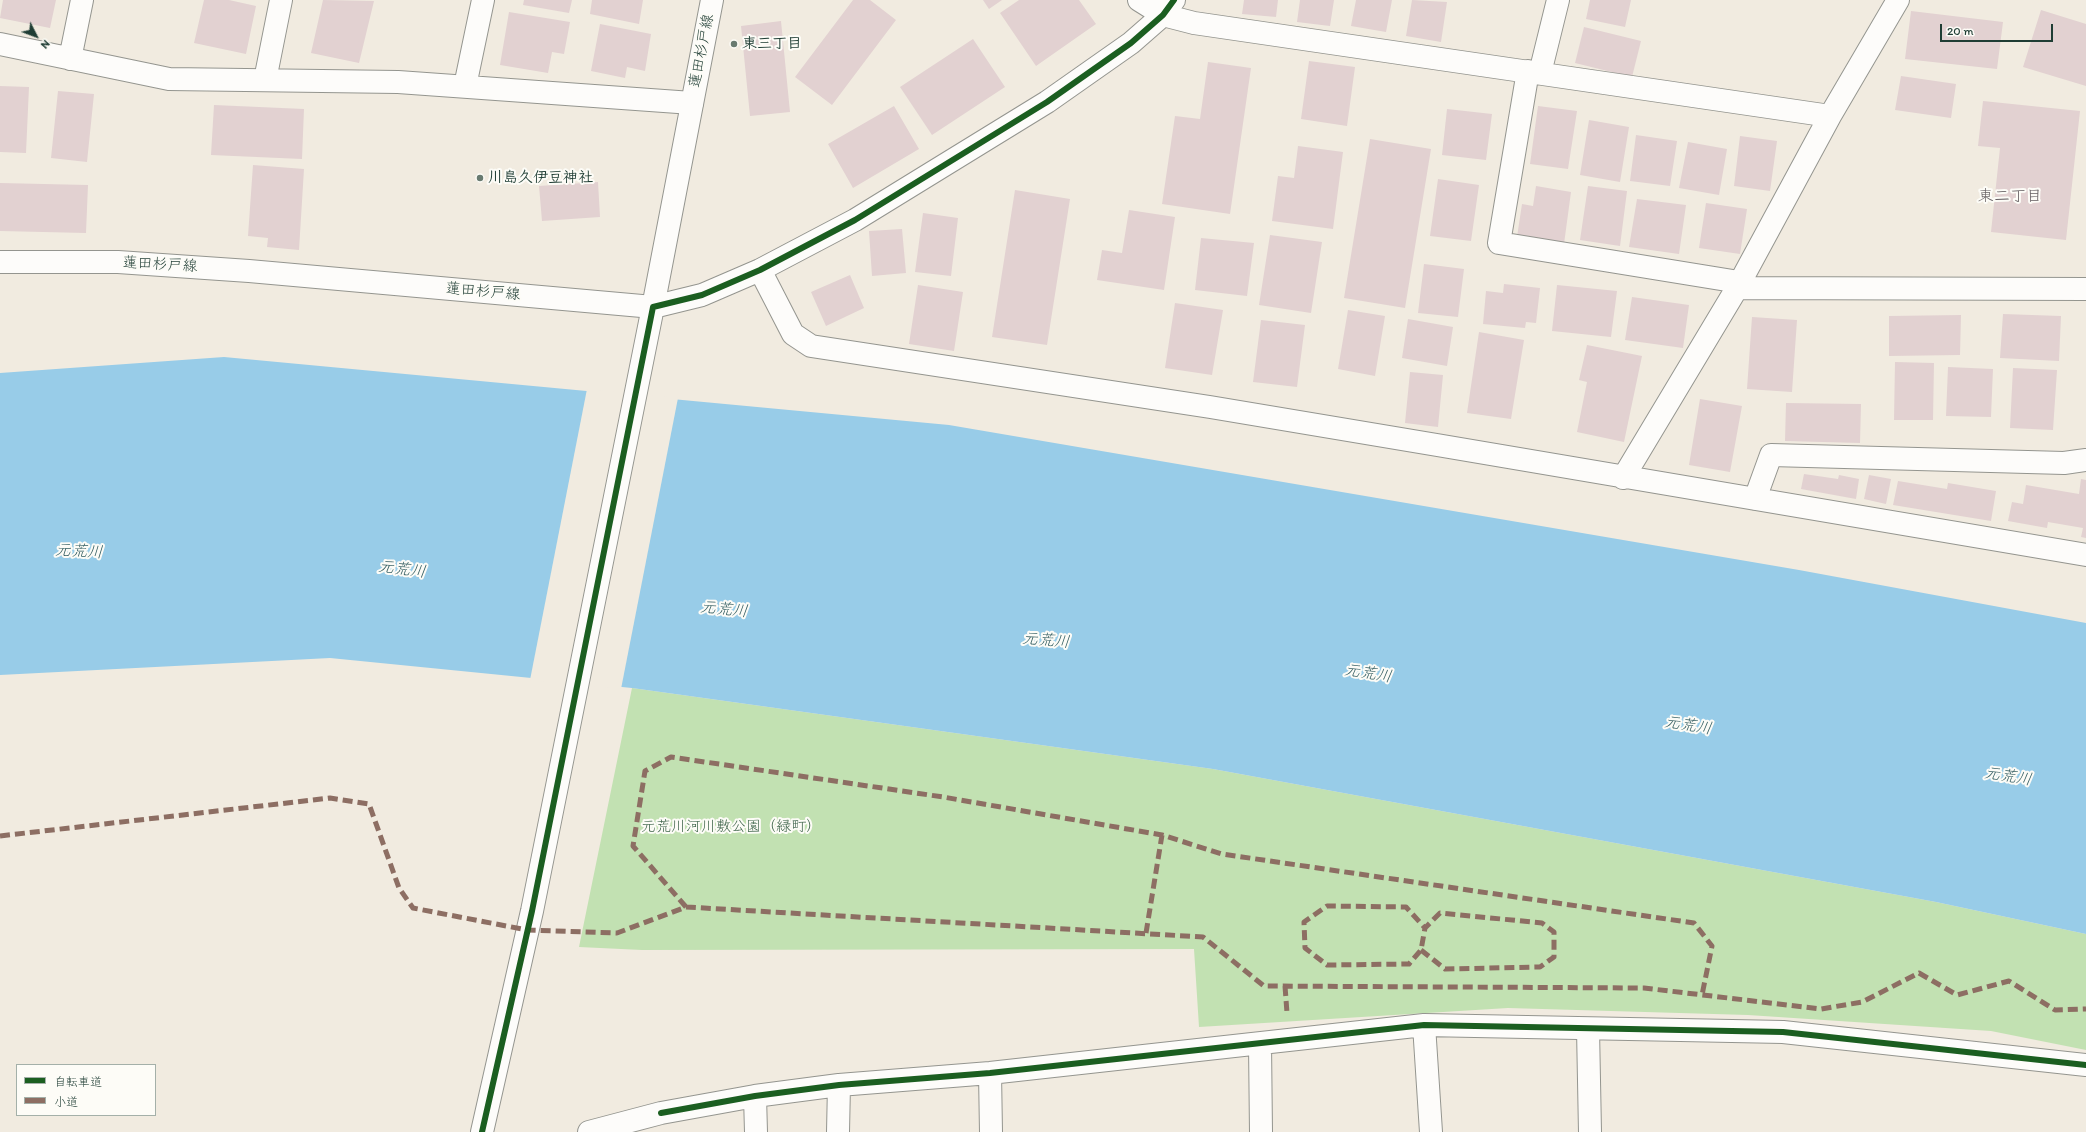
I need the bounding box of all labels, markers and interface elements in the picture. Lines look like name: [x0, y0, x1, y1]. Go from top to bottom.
street label: 蓮田杉戸線: [686, 12, 718, 90]
north arrow: [16, 16, 56, 56]
scale bar: [1942, 16, 2055, 42]
text: 20 m: [1947, 24, 1974, 38]
place label: 東三丁目: [742, 35, 802, 53]
text: N: [38, 37, 53, 51]
marker: 東三丁目: [729, 39, 739, 49]
place label: 川島久伊豆神社: [488, 169, 593, 187]
marker: 川島久伊豆神社: [475, 173, 485, 183]
district label: 東二丁目: [1978, 187, 2042, 207]
street label: 蓮田杉戸線: [122, 254, 198, 276]
street label: 蓮田杉戸線: [445, 280, 521, 304]
water label: 元荒川: [55, 541, 103, 563]
water label: 元荒川: [377, 558, 427, 582]
water label: 元荒川: [699, 598, 749, 622]
water label: 元荒川: [1021, 629, 1071, 653]
water label: 元荒川: [1343, 661, 1393, 687]
water label: 元荒川: [1663, 713, 1713, 739]
water label: 元荒川: [1983, 764, 2033, 790]
park label: 元荒川河川敷公園（緑町）: [641, 818, 821, 836]
legend: [16, 1064, 156, 1116]
text: 自転車道: [54, 1075, 102, 1089]
text: 小道: [54, 1095, 78, 1109]

